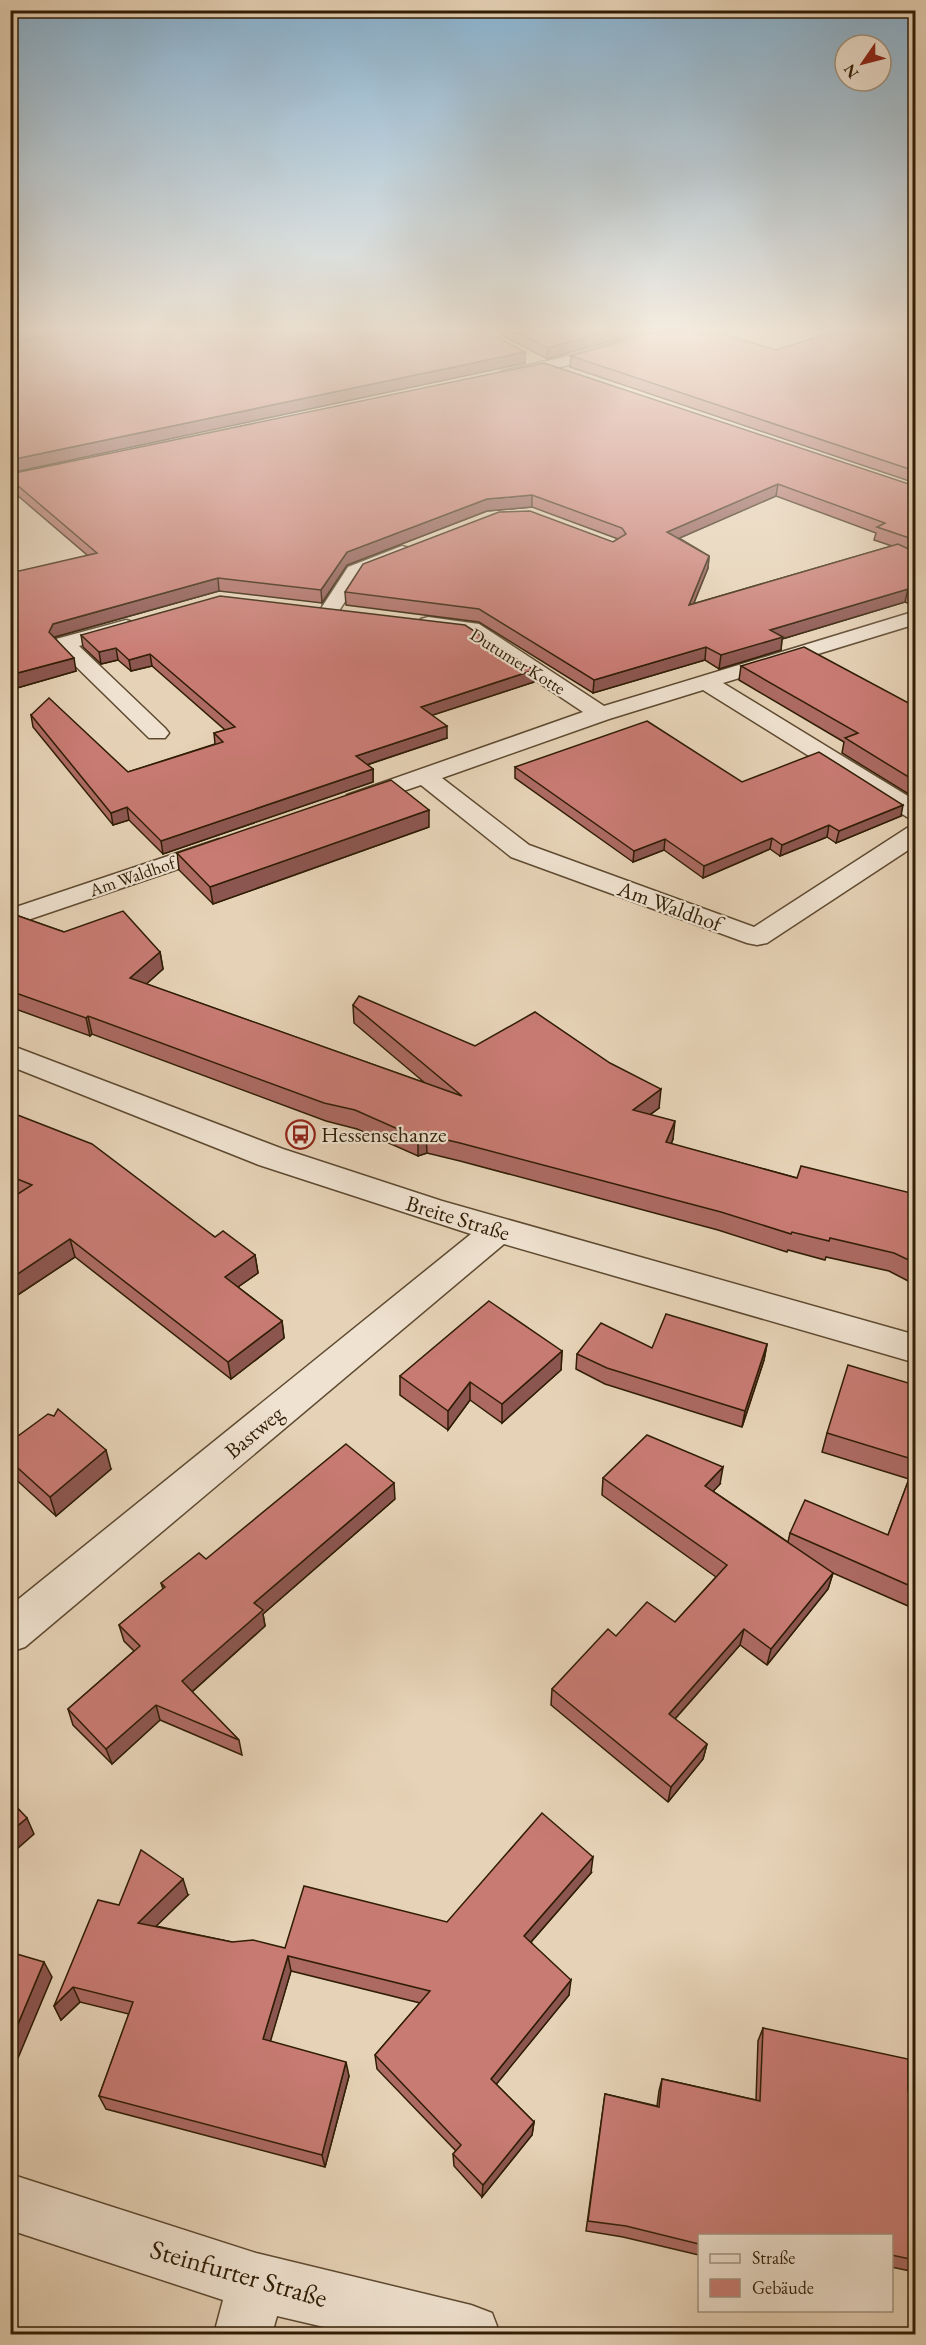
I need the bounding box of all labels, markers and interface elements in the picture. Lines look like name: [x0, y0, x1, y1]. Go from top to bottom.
north arrow: [833, 33, 893, 93]
text: N: [839, 60, 863, 83]
street label: Dutumer Kotte: [466, 623, 570, 699]
street label: Am Waldhof: [85, 850, 180, 902]
street label: Am Waldhof: [613, 873, 729, 939]
bus stop icon: Hessenschanze: [284, 1118, 316, 1150]
place label: Hessenschanze: [321, 1120, 447, 1149]
street label: Breite Straße: [403, 1188, 514, 1248]
street label: Bastweg: [218, 1399, 290, 1465]
street label: Steinfurter Straße: [146, 2231, 332, 2315]
legend: [698, 2234, 893, 2312]
text: Straße: [752, 2246, 795, 2269]
text: Gebäude: [752, 2276, 814, 2299]

